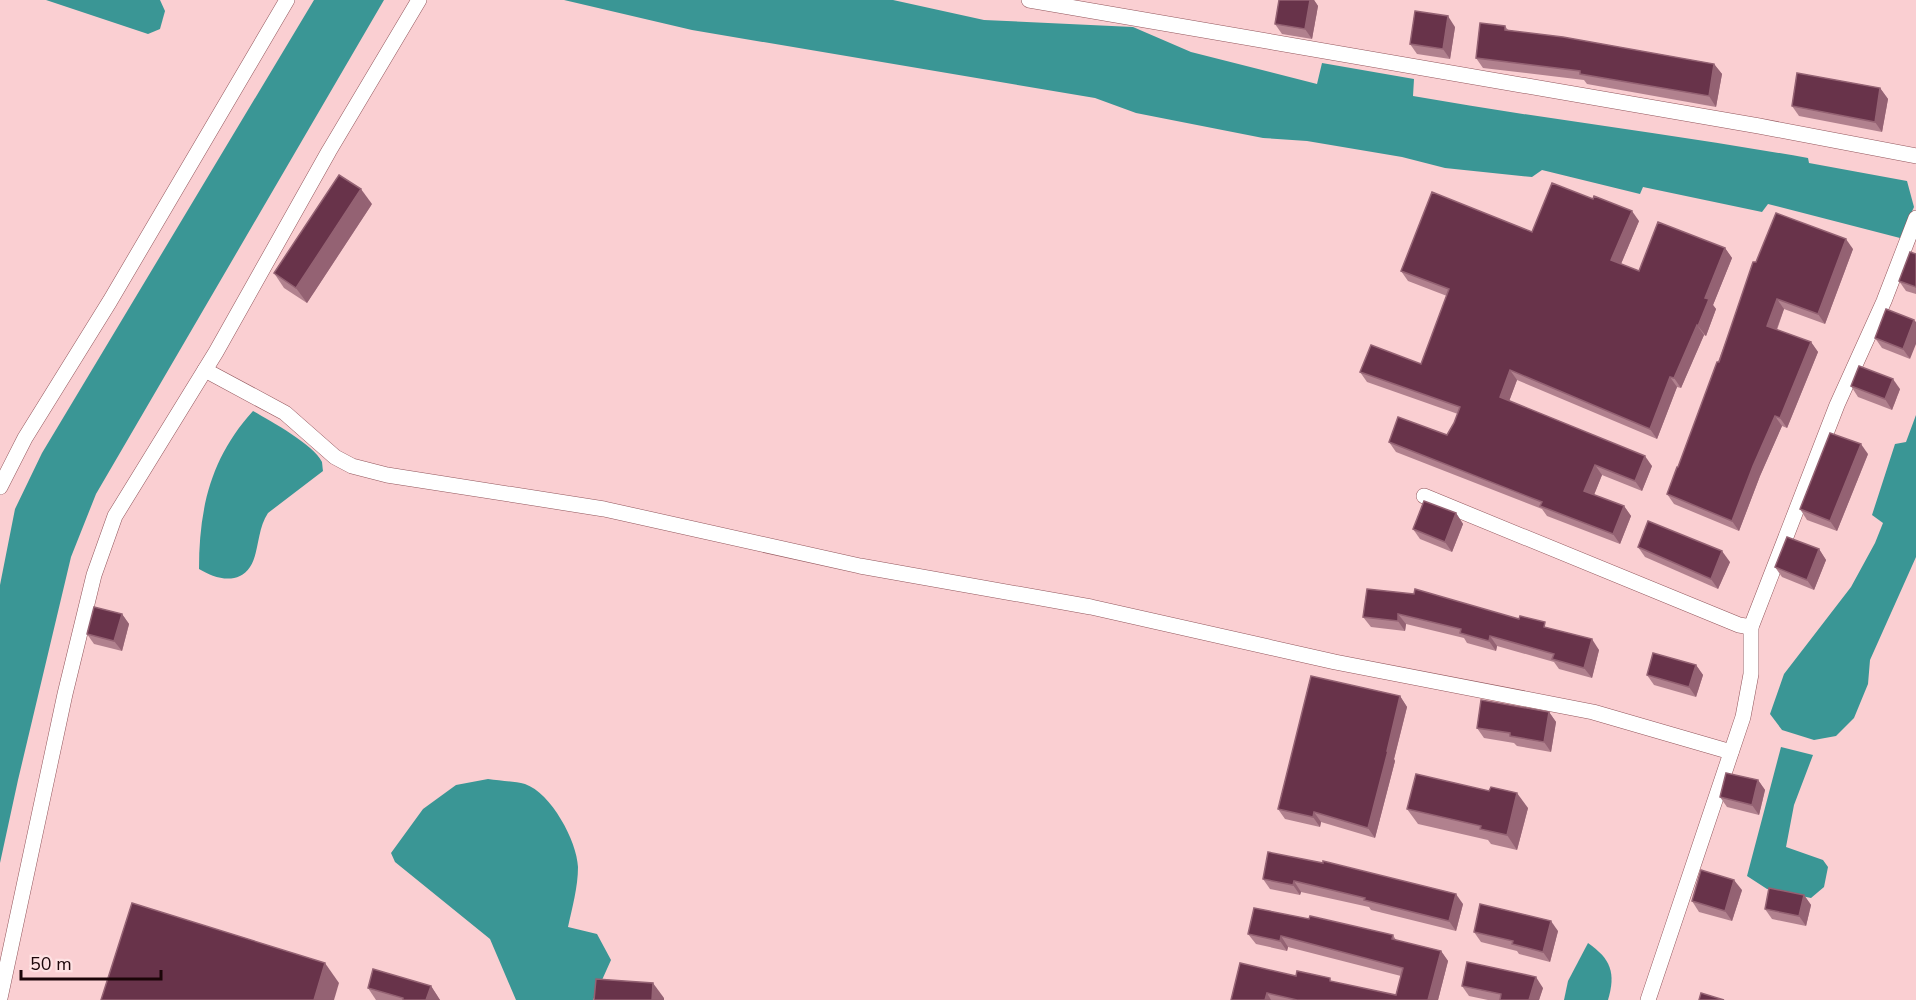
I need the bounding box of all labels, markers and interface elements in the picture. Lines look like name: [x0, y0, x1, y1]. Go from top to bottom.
scale bar: [21, 943, 160, 981]
text: 50 m: [30, 952, 72, 976]

